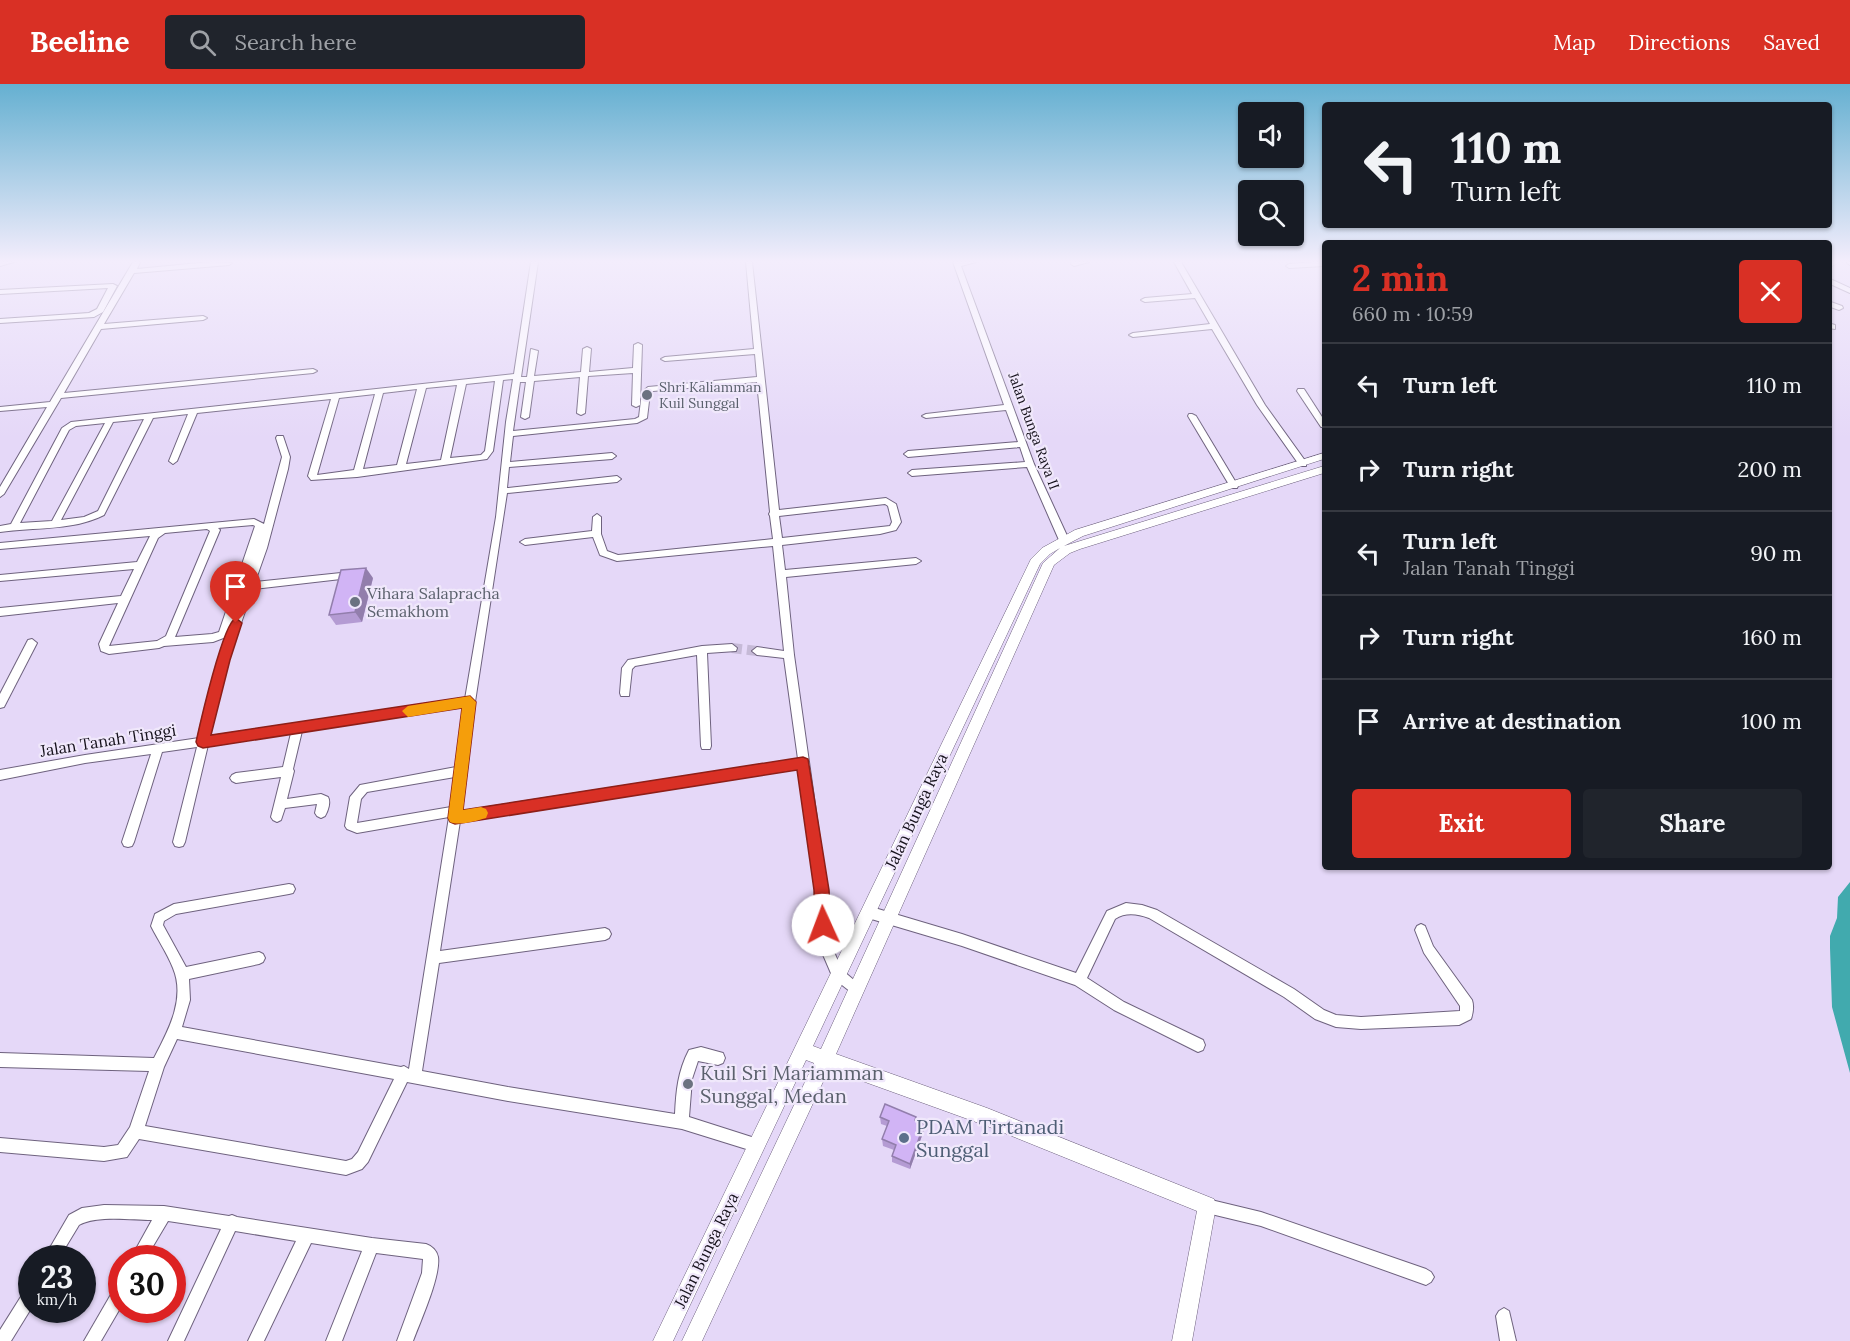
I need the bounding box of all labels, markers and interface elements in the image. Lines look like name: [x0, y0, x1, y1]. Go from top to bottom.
search box: [165, 15, 585, 69]
text: Beeline: [30, 24, 129, 60]
icon: search: [186, 26, 219, 59]
text: Search here: [234, 28, 357, 56]
text: Map: [1553, 29, 1596, 56]
text: Directions: [1629, 29, 1730, 56]
text: Saved: [1763, 29, 1820, 56]
map controls: [1238, 102, 1304, 246]
button: sound: [1238, 102, 1304, 168]
text: 110 m: [1451, 121, 1562, 175]
icon: left: [1352, 126, 1430, 204]
text: Turn left: [1451, 174, 1561, 208]
button: search: [1238, 180, 1304, 246]
text: 2 min: [1352, 255, 1449, 301]
button: close: [1739, 260, 1802, 323]
text: 660 m · 10:59: [1352, 301, 1473, 326]
street label: Jalan Bunga Raya II: [1004, 369, 1064, 492]
icon: left: [1352, 369, 1385, 402]
text: Turn left: [1403, 371, 1497, 399]
text: 110 m: [1747, 371, 1802, 399]
place label: Shri Kaliamman Kuil Sunggal: [659, 378, 762, 412]
marker: Shri Kaliamman Kuil Sunggal: [640, 388, 654, 402]
icon: right: [1352, 453, 1385, 486]
text: Turn right: [1403, 455, 1514, 483]
text: 200 m: [1737, 455, 1802, 483]
text: Turn left: [1403, 527, 1497, 555]
icon: left: [1352, 537, 1385, 570]
text: 90 m: [1750, 539, 1802, 567]
text: Jalan Tanah Tinggi: [1403, 555, 1575, 580]
pin: [210, 561, 261, 623]
icon: arrive: [219, 570, 252, 603]
place label: Vihara Salapracha Semakhom: [366, 583, 500, 621]
marker: Vihara Salapracha Semakhom: [348, 595, 362, 609]
icon: right: [1352, 621, 1385, 654]
text: Turn right: [1403, 623, 1514, 651]
text: 160 m: [1742, 623, 1802, 651]
icon: arrive: [1352, 705, 1385, 738]
text: Arrive at destination: [1403, 707, 1621, 735]
text: 100 m: [1741, 707, 1802, 735]
street label: Jalan Tanah Tinggi: [38, 719, 177, 761]
street label: Jalan Bunga Raya: [880, 750, 952, 873]
button: Exit: [1352, 789, 1571, 858]
button: Share: [1583, 789, 1802, 858]
position arrow: [791, 893, 855, 957]
place label: Kuil Sri Mariamman Sunggal, Medan: [700, 1060, 884, 1108]
marker: Kuil Sri Mariamman Sunggal, Medan: [681, 1077, 695, 1091]
place label: PDAM Tirtanadi Sunggal: [916, 1114, 1064, 1162]
marker: PDAM Tirtanadi Sunggal: [897, 1131, 911, 1145]
street label: Jalan Bunga Raya: [669, 1189, 743, 1312]
speed limit sign: 30: [108, 1245, 186, 1323]
text: 23: [41, 1258, 73, 1296]
text: km/h: [37, 1290, 77, 1309]

